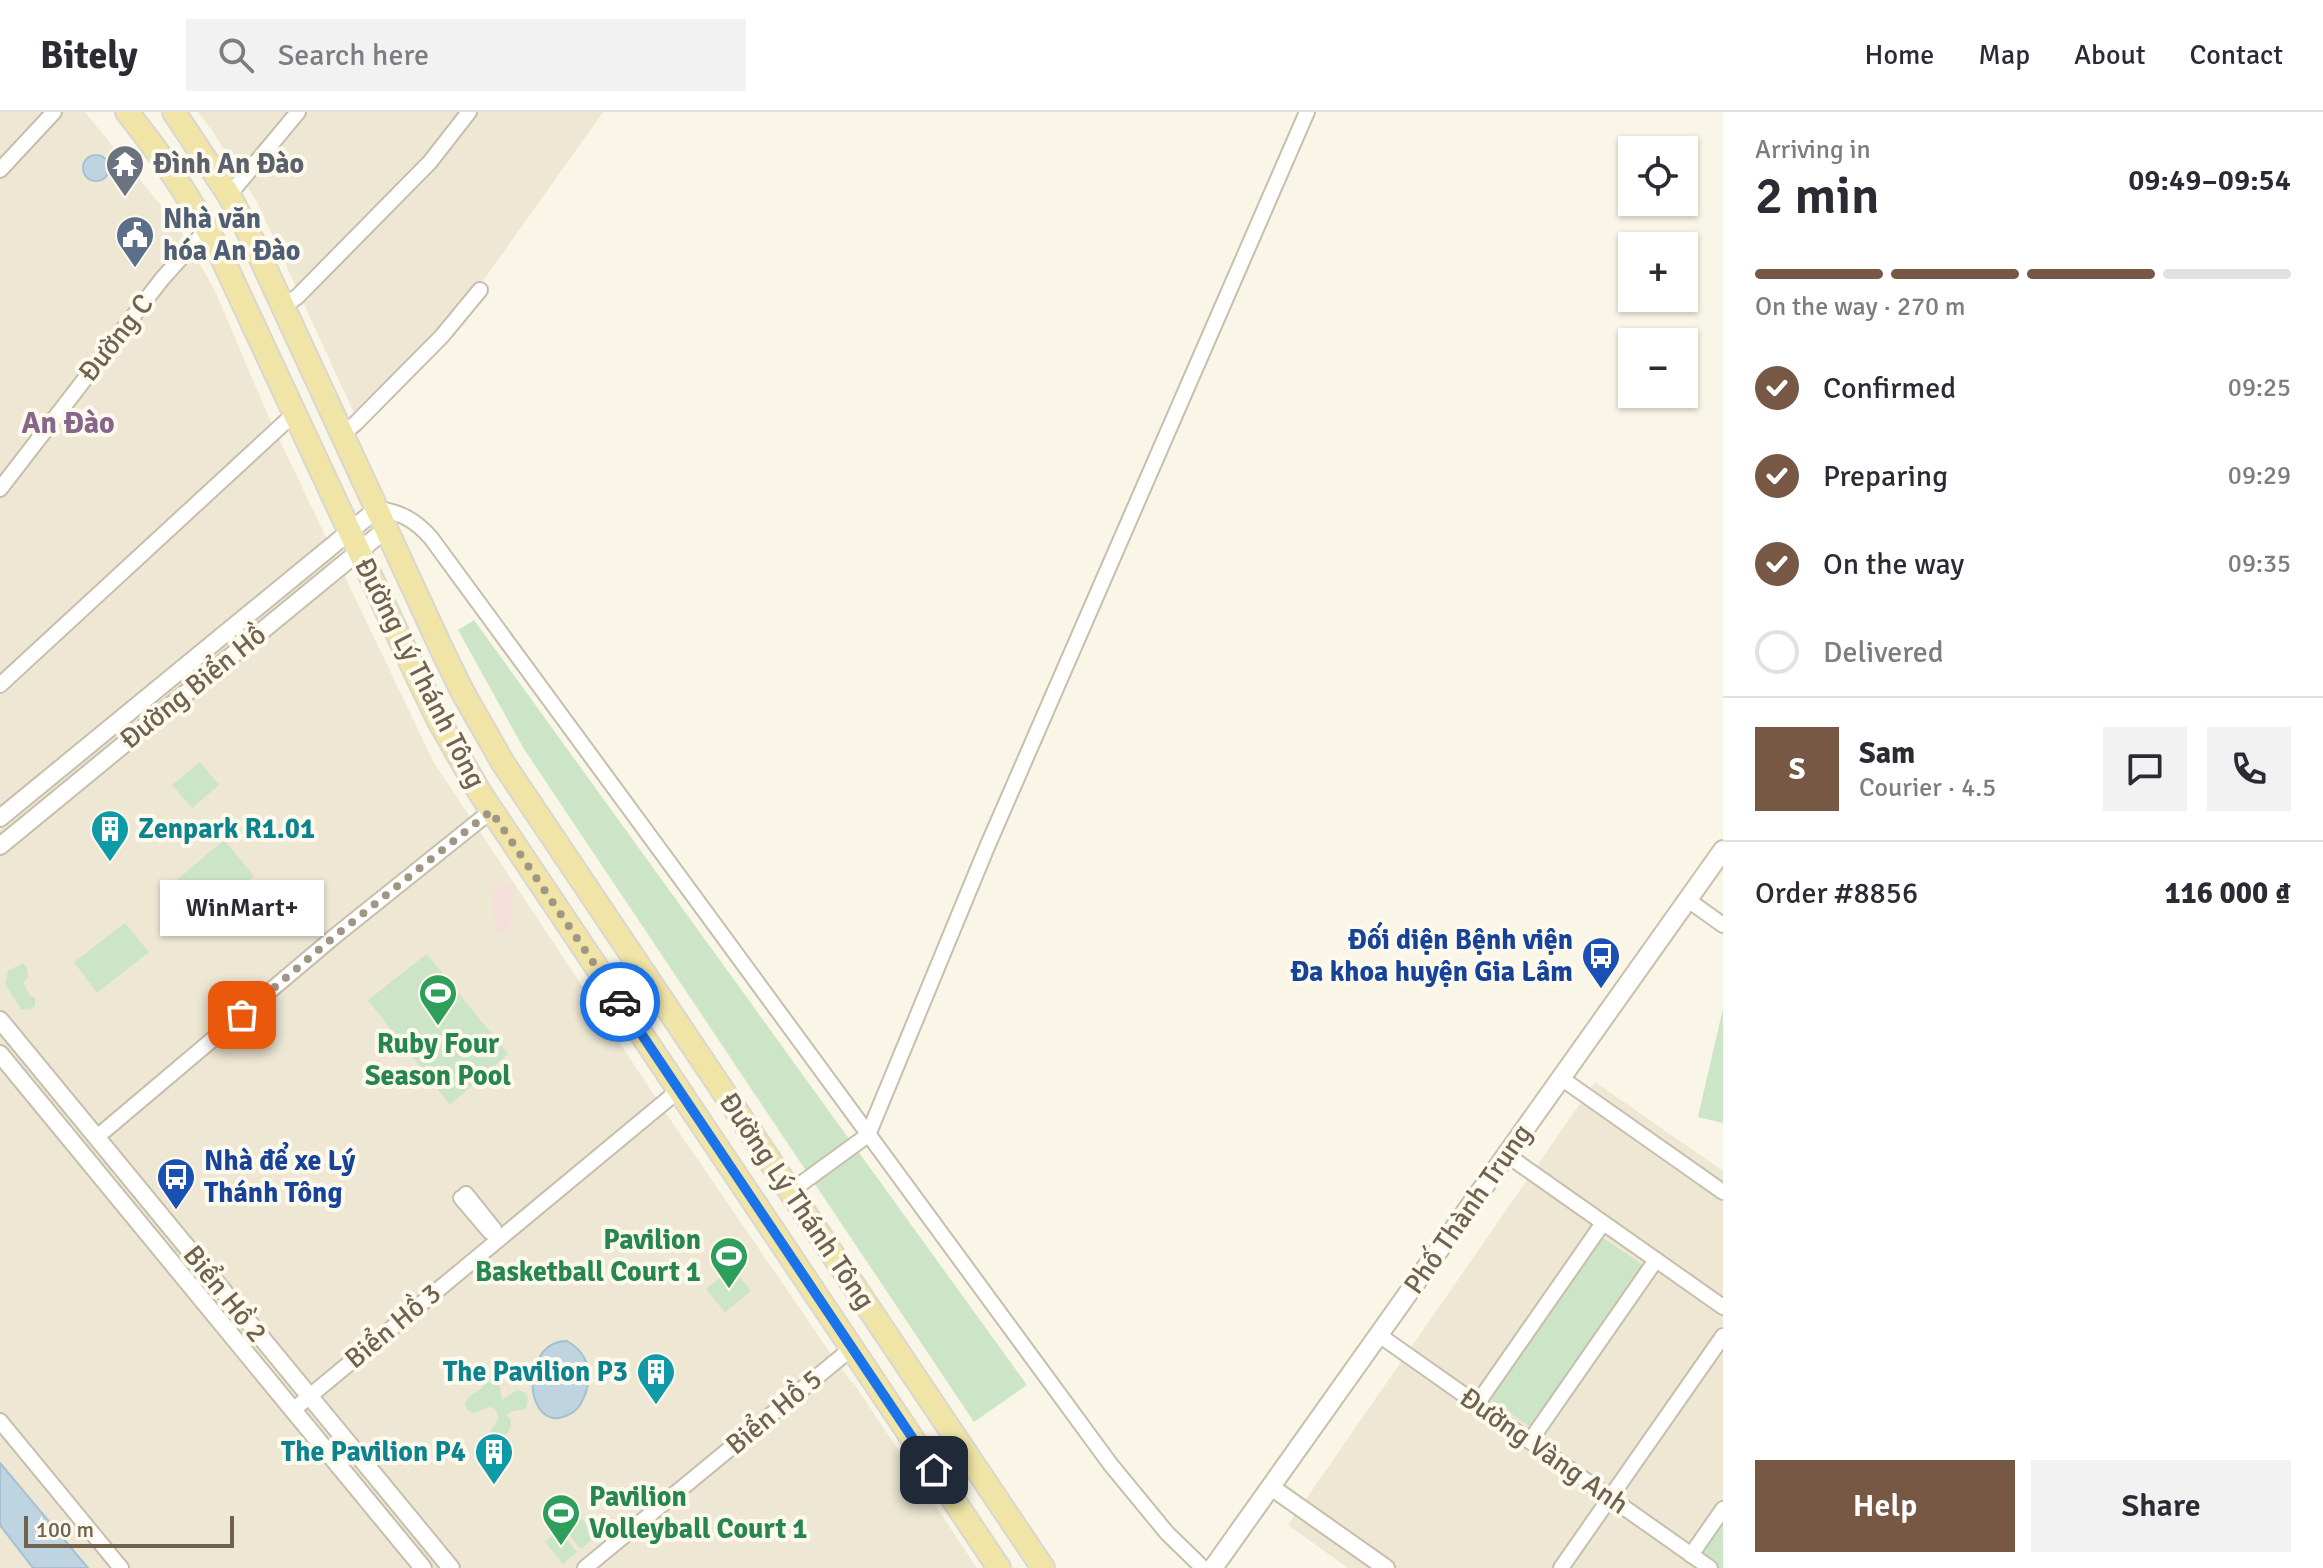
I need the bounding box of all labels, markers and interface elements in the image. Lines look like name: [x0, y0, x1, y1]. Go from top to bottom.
search box: [186, 19, 746, 91]
text: Bitely: [40, 32, 138, 79]
icon: search: [214, 33, 258, 77]
text: Search here: [278, 37, 429, 74]
text: Home: [1865, 38, 1934, 72]
text: Map: [1978, 38, 2030, 72]
text: About: [2074, 38, 2146, 72]
text: Contact: [2190, 38, 2283, 72]
text: Arriving in: [1755, 134, 1871, 166]
map controls: [1618, 136, 1698, 408]
button: locate: [1618, 136, 1698, 216]
temple icon: Đình An Đào: [104, 143, 146, 198]
place label: Đình An Đào: [153, 147, 304, 181]
text: 09:49–09:54: [2128, 162, 2291, 199]
text: 2 min: [1755, 164, 1880, 228]
place label: Nhà văn hóa An Đào: [163, 202, 300, 268]
public building icon: Nhà văn hóa An Đào: [114, 214, 156, 269]
button: +: [1618, 232, 1698, 312]
street label: Đường C: [71, 287, 161, 389]
text: On the way · 270 m: [1755, 291, 1965, 323]
button: −: [1618, 328, 1698, 408]
icon: check: [1755, 366, 1799, 410]
text: Confirmed: [1823, 370, 1956, 407]
text: 09:25: [2228, 372, 2291, 404]
district label: An Đào: [21, 405, 115, 442]
icon: check: [1755, 454, 1799, 498]
text: Preparing: [1823, 458, 1948, 495]
text: 09:29: [2228, 460, 2291, 492]
icon: check: [1755, 542, 1799, 586]
text: On the way: [1823, 546, 1964, 583]
text: 09:35: [2228, 548, 2291, 580]
street label: Đường Lý Thánh Tông: [347, 552, 493, 794]
street label: Đường Biển Hồ: [113, 618, 273, 756]
text: Delivered: [1823, 634, 1944, 671]
button: chat: [2103, 727, 2187, 811]
button: phone: [2207, 727, 2291, 811]
text: Sam: [1859, 735, 1915, 772]
text: S: [1789, 751, 1805, 788]
text: Courier · 4.5: [1859, 772, 1996, 804]
building icon: Zenpark R1.01: [89, 808, 131, 863]
place label: Zenpark R1.01: [138, 812, 315, 846]
text: Order #8856: [1755, 875, 1918, 912]
text: 116 000 ₫: [2164, 875, 2291, 912]
callout: WinMart+: [160, 879, 324, 935]
text: WinMart+: [185, 892, 299, 924]
place label: Đối diện Bệnh viện Đa khoa huyện Gia Lâm: [1290, 921, 1573, 989]
bus stop icon: Đối diện Bệnh viện Đa khoa huyện Gia Lâm: [1580, 935, 1622, 990]
courier: [580, 962, 660, 1042]
sports icon: Ruby Four Season Pool: [417, 972, 459, 1027]
icon: car: [598, 980, 642, 1024]
pin: [208, 981, 276, 1049]
icon: bag: [220, 993, 264, 1037]
place label: Ruby Four Season Pool: [365, 1027, 511, 1093]
street label: Đường Lý Thánh Tông: [712, 1086, 882, 1316]
street label: Phố Thành Trung: [1397, 1117, 1539, 1301]
place label: Nhà để xe Lý Thánh Tông: [204, 1142, 356, 1210]
bus stop icon: Nhà để xe Lý Thánh Tông: [155, 1156, 197, 1211]
place label: Pavilion Basketball Court 1: [475, 1223, 701, 1289]
sports icon: Pavilion Basketball Court 1: [708, 1235, 750, 1290]
street label: Biển Hồ 2: [176, 1239, 274, 1349]
street label: Biển Hồ 3: [338, 1276, 448, 1376]
building icon: The Pavilion P3: [635, 1351, 677, 1406]
place label: The Pavilion P3: [443, 1355, 628, 1389]
street label: Biển Hồ 5: [719, 1362, 829, 1462]
street label: Đường Vàng Anh: [1453, 1380, 1635, 1522]
building icon: The Pavilion P4: [473, 1431, 515, 1486]
place label: The Pavilion P4: [281, 1435, 466, 1469]
pin: [900, 1436, 968, 1504]
icon: home: [912, 1448, 956, 1492]
button: Help: [1755, 1460, 2015, 1552]
button: Share: [2031, 1460, 2291, 1552]
place label: Pavilion Volleyball Court 1: [589, 1480, 807, 1546]
sports icon: Pavilion Volleyball Court 1: [540, 1492, 582, 1547]
scale bar: [24, 1512, 234, 1548]
text: 100 m: [36, 1516, 94, 1543]

